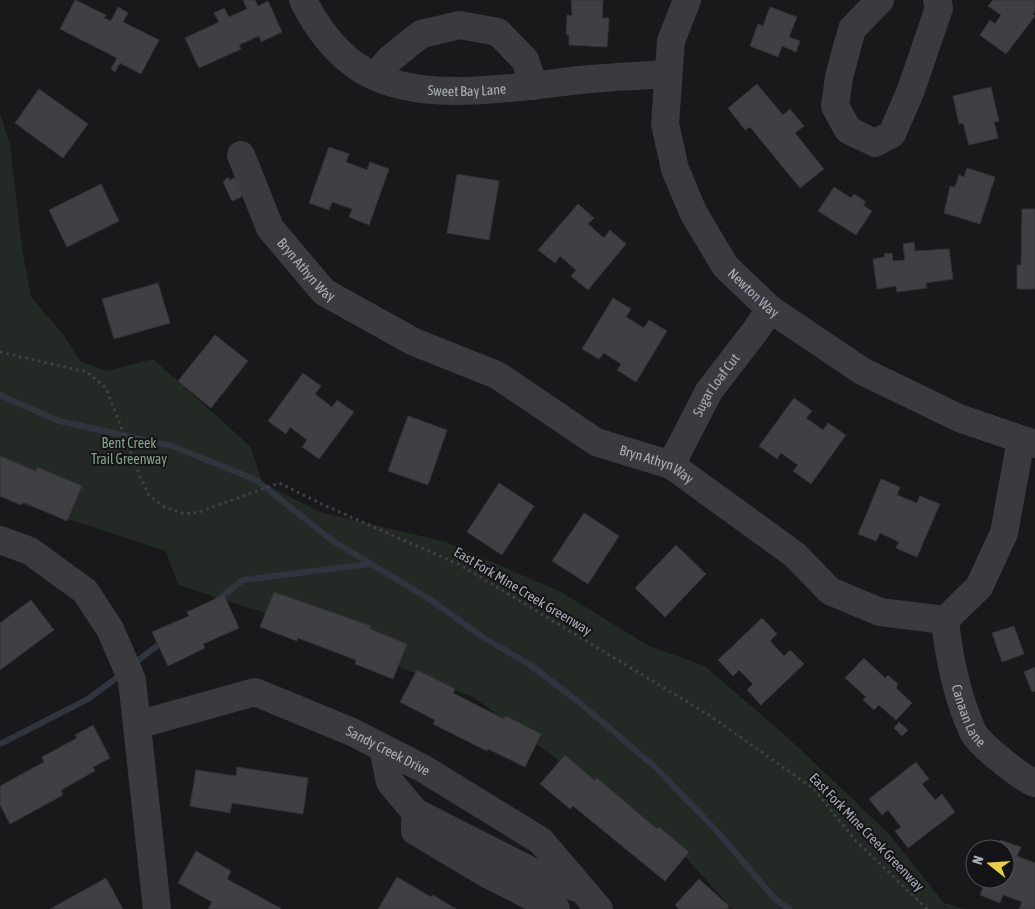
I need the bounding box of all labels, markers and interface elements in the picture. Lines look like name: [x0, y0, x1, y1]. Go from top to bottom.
street label: Sweet Bay Lane: [427, 81, 507, 99]
street label: Bryn Athyn Way: [274, 235, 338, 305]
street label: Newton Way: [725, 265, 782, 321]
street label: Sugar Loaf Cut: [689, 350, 743, 419]
park label: Bent Creek Trail Greenway: [91, 435, 167, 467]
street label: Bryn Athyn Way: [618, 442, 697, 487]
street label: East Fork Mine Creek Greenway: [451, 544, 595, 639]
street label: Canaan Lane: [949, 683, 989, 750]
street label: Sandy Creek Drive: [344, 723, 433, 779]
street label: East Fork Mine Creek Greenway: [806, 770, 928, 894]
north arrow: [965, 839, 1015, 889]
text: N: [969, 854, 986, 866]

